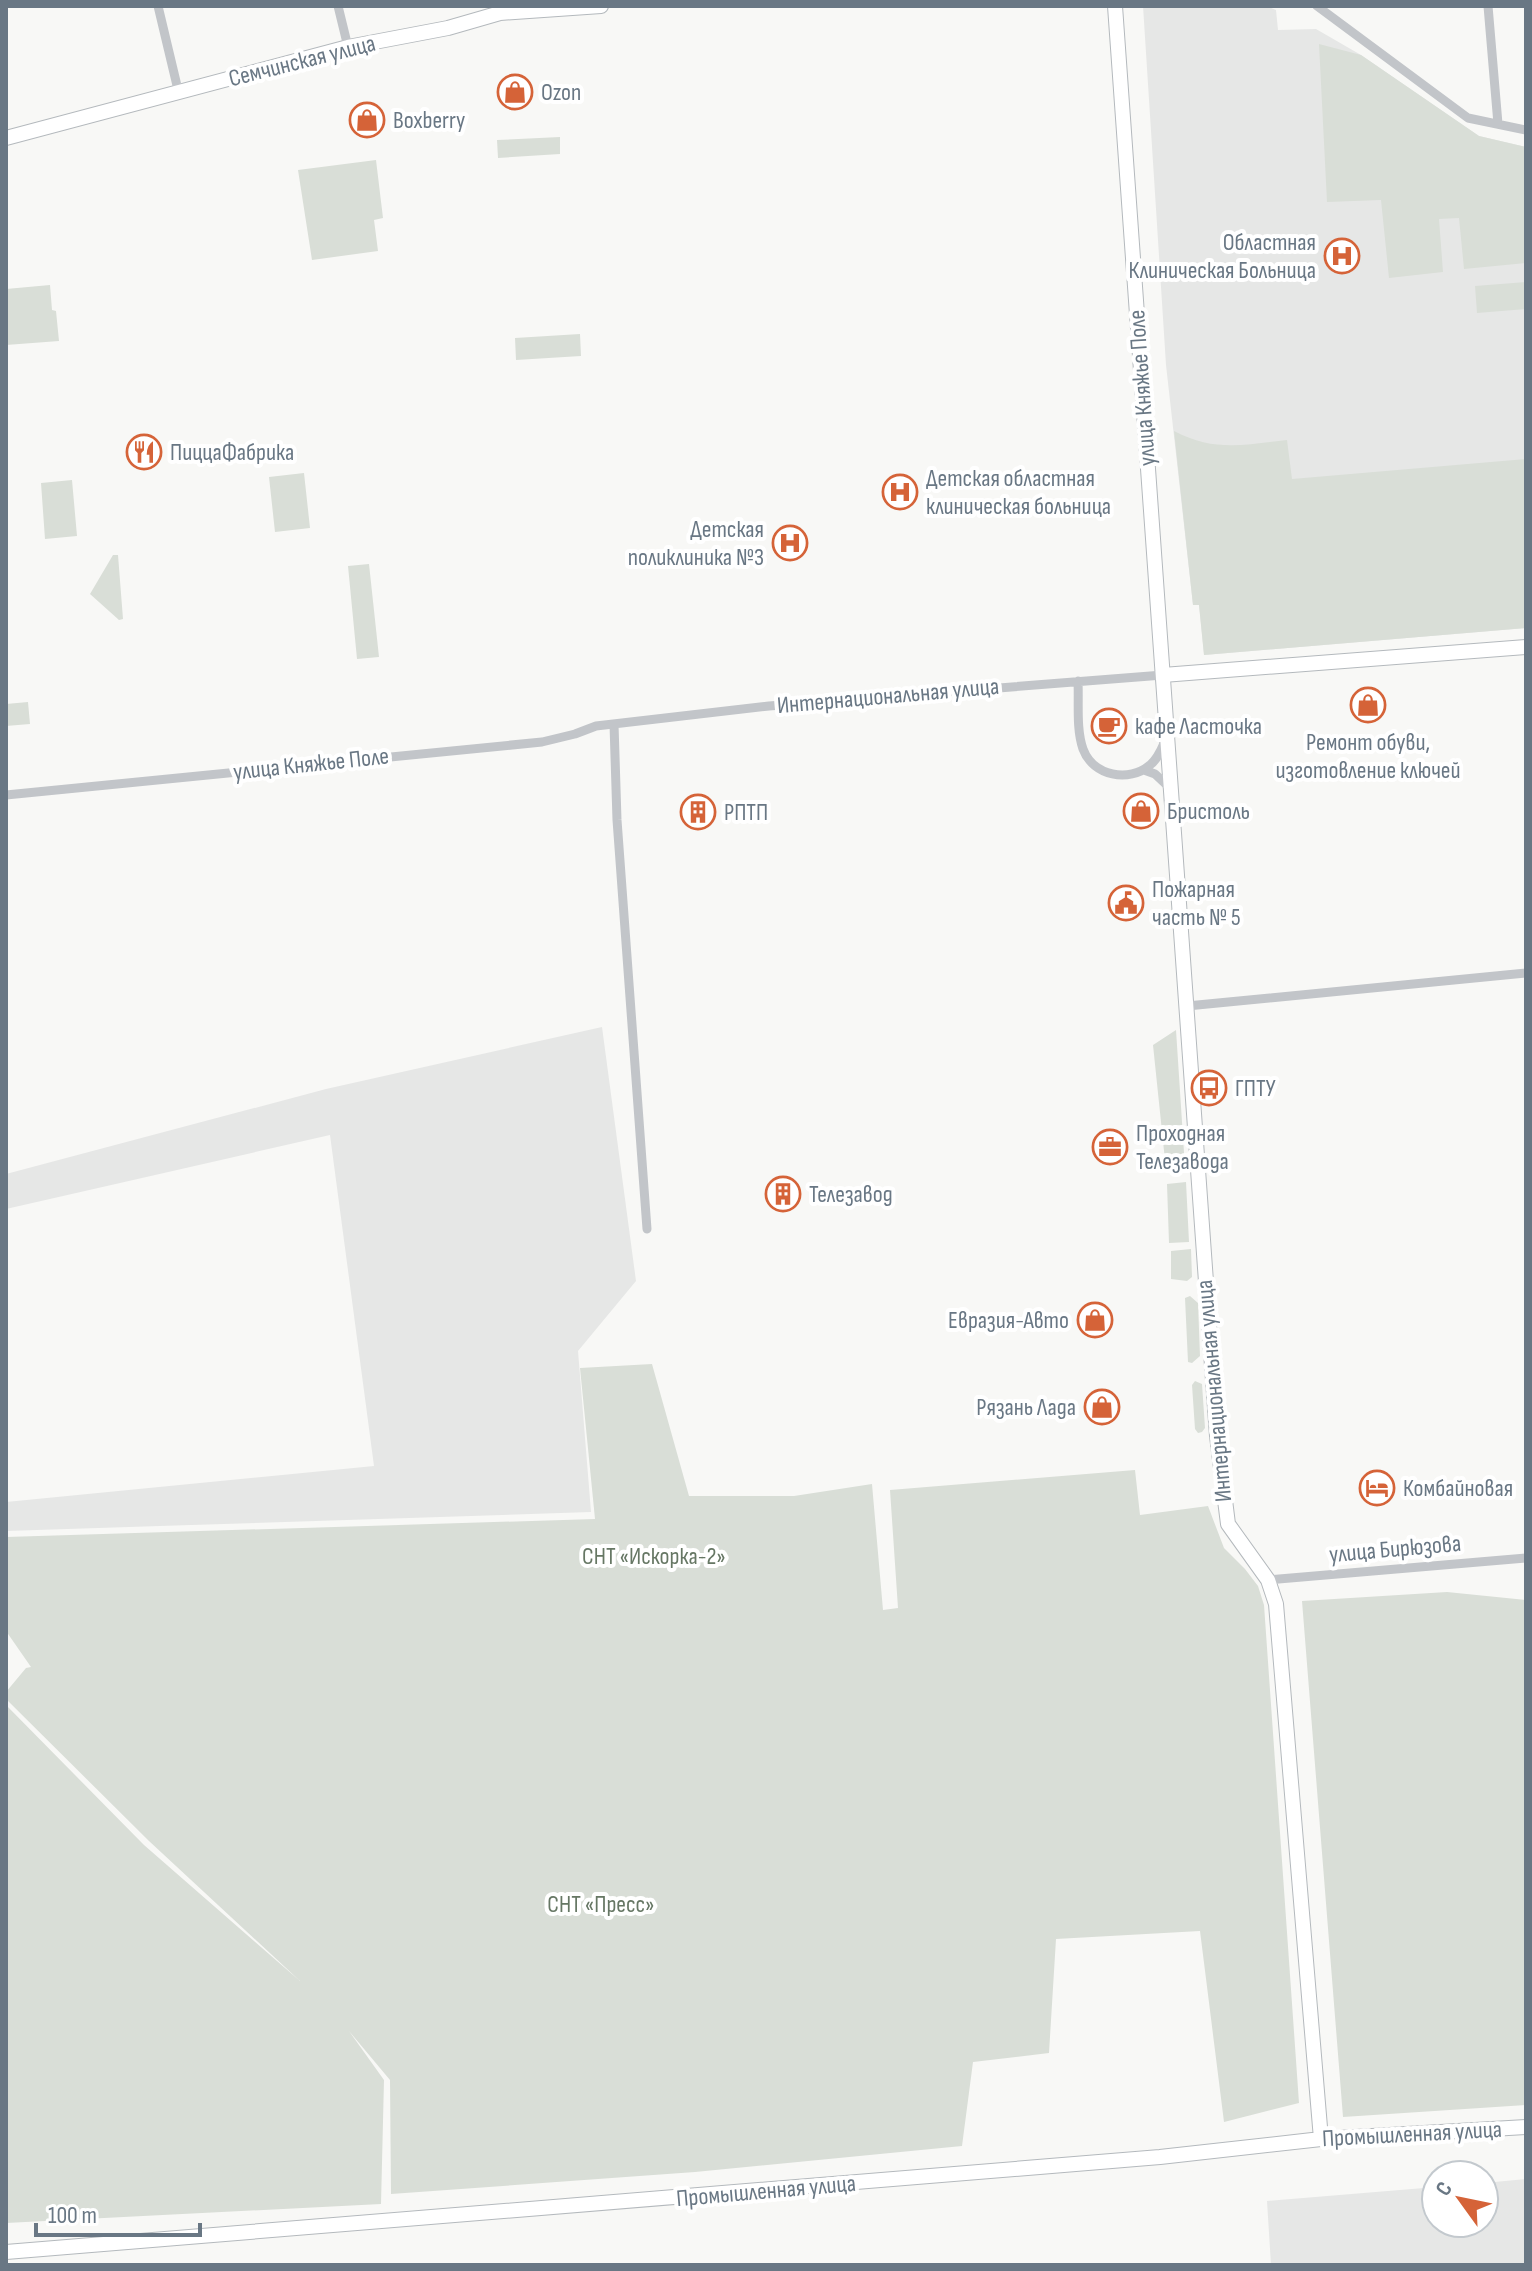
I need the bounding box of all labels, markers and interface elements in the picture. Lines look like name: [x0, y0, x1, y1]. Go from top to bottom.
street label: Семчинская улица: [226, 29, 378, 93]
shop icon: Ozon: [496, 73, 534, 111]
place label: Ozon: [541, 78, 581, 107]
shop icon: Boxberry: [348, 101, 386, 139]
place label: Boxberry: [393, 106, 465, 135]
place label: Областная Клиническая Больница: [1129, 228, 1316, 285]
hospital icon: Областная Клиническая Больница: [1323, 237, 1361, 275]
street label: улица Княжье Поле: [1122, 309, 1162, 467]
restaurant icon: ПиццаФабрика: [125, 433, 163, 471]
place label: ПиццаФабрика: [170, 438, 294, 467]
place label: Детская областная клиническая больница: [926, 464, 1111, 521]
hospital icon: Детская областная клиническая больница: [881, 473, 919, 511]
place label: Детская поликлиника №3: [628, 515, 764, 572]
hospital icon: Детская поликлиника №3: [771, 524, 809, 562]
street label: Интернациональная улица: [776, 672, 1000, 720]
shop icon: Ремонт обуви, изготовление ключей: [1349, 686, 1387, 724]
cafe icon: кафе Ласточка: [1090, 707, 1128, 745]
place label: кафе Ласточка: [1135, 712, 1262, 741]
place label: Ремонт обуви, изготовление ключей: [1276, 728, 1461, 785]
street label: улица Княжье Поле: [232, 741, 390, 787]
shop icon: Бристоль: [1122, 792, 1160, 830]
building icon: РПТП: [679, 793, 717, 831]
place label: Бристоль: [1167, 797, 1250, 826]
place label: РПТП: [724, 798, 768, 827]
place label: Пожарная часть № 5: [1152, 875, 1241, 932]
public building icon: Пожарная часть № 5: [1107, 884, 1145, 922]
bus stop icon: ГПТУ: [1190, 1069, 1228, 1107]
place label: ГПТУ: [1235, 1074, 1276, 1103]
place label: Проходная Телезавода: [1136, 1119, 1229, 1176]
office icon: Проходная Телезавода: [1091, 1128, 1129, 1166]
building icon: Телезавод: [764, 1175, 802, 1213]
place label: Телезавод: [809, 1180, 893, 1209]
street label: Интернациональная улица: [1190, 1279, 1238, 1503]
shop icon: Евразия-Авто: [1076, 1301, 1114, 1339]
place label: Евразия-Авто: [948, 1306, 1069, 1335]
shop icon: Рязань Лада: [1083, 1388, 1121, 1426]
place label: Рязань Лада: [976, 1393, 1076, 1422]
hotel icon: Комбайновая: [1358, 1469, 1396, 1507]
place label: Комбайновая: [1403, 1474, 1513, 1503]
street label: улица Бирюзова: [1328, 1529, 1462, 1569]
park label: СНТ «Искорка-2»: [582, 1542, 726, 1571]
park label: СНТ «Пресс»: [547, 1890, 655, 1919]
street label: Промышленная улица: [1321, 2115, 1503, 2153]
north arrow: [1420, 2159, 1500, 2239]
street label: Промышленная улица: [675, 2169, 857, 2213]
text: С: [1430, 2177, 1459, 2201]
scale bar: [36, 2187, 200, 2237]
text: 100 m: [48, 2201, 97, 2230]

